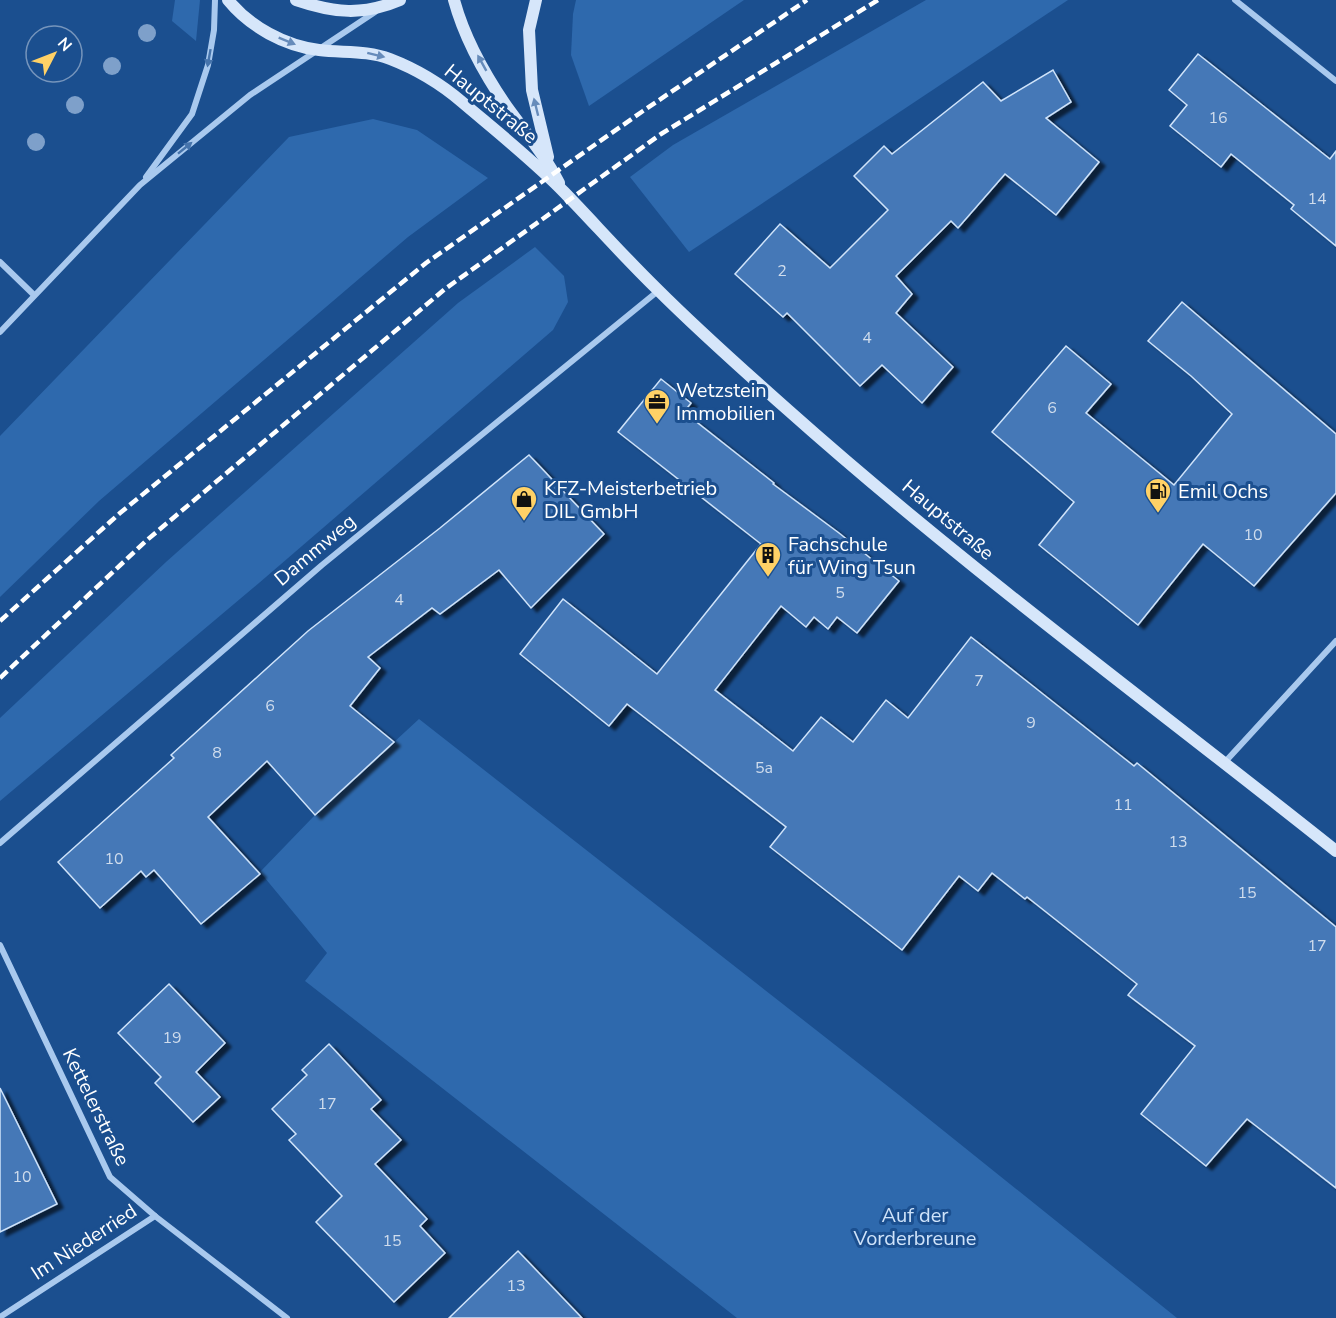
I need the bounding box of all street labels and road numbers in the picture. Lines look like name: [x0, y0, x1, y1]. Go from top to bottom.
street label: Hauptstraße: [439, 58, 543, 150]
street label: Hauptstraße: [896, 473, 1000, 567]
street label: Dammweg: [269, 508, 361, 592]
street label: Kettelerstraße: [56, 1044, 136, 1170]
street label: Im Niederried: [26, 1198, 142, 1286]

